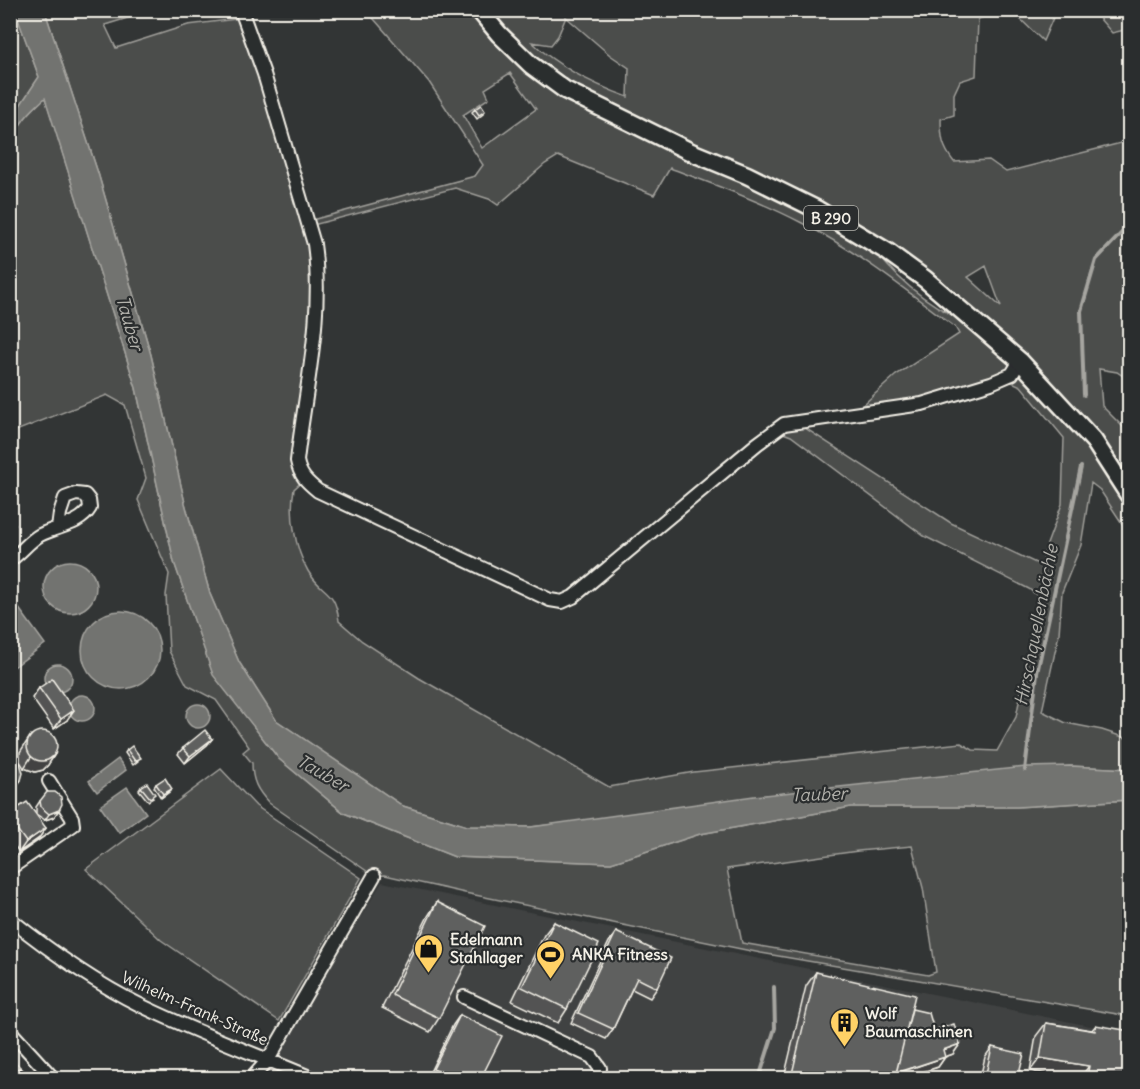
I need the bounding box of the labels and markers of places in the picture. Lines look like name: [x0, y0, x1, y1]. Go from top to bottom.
place label: Edelmann Stahllager: [450, 929, 523, 968]
shop icon: Edelmann Stahllager: [413, 932, 445, 974]
sports icon: ANKA Fitness: [535, 938, 567, 980]
place label: ANKA Fitness: [572, 944, 668, 964]
place label: Wolf Baumaschinen: [865, 1003, 972, 1041]
building icon: Wolf Baumaschinen: [828, 1006, 860, 1048]

